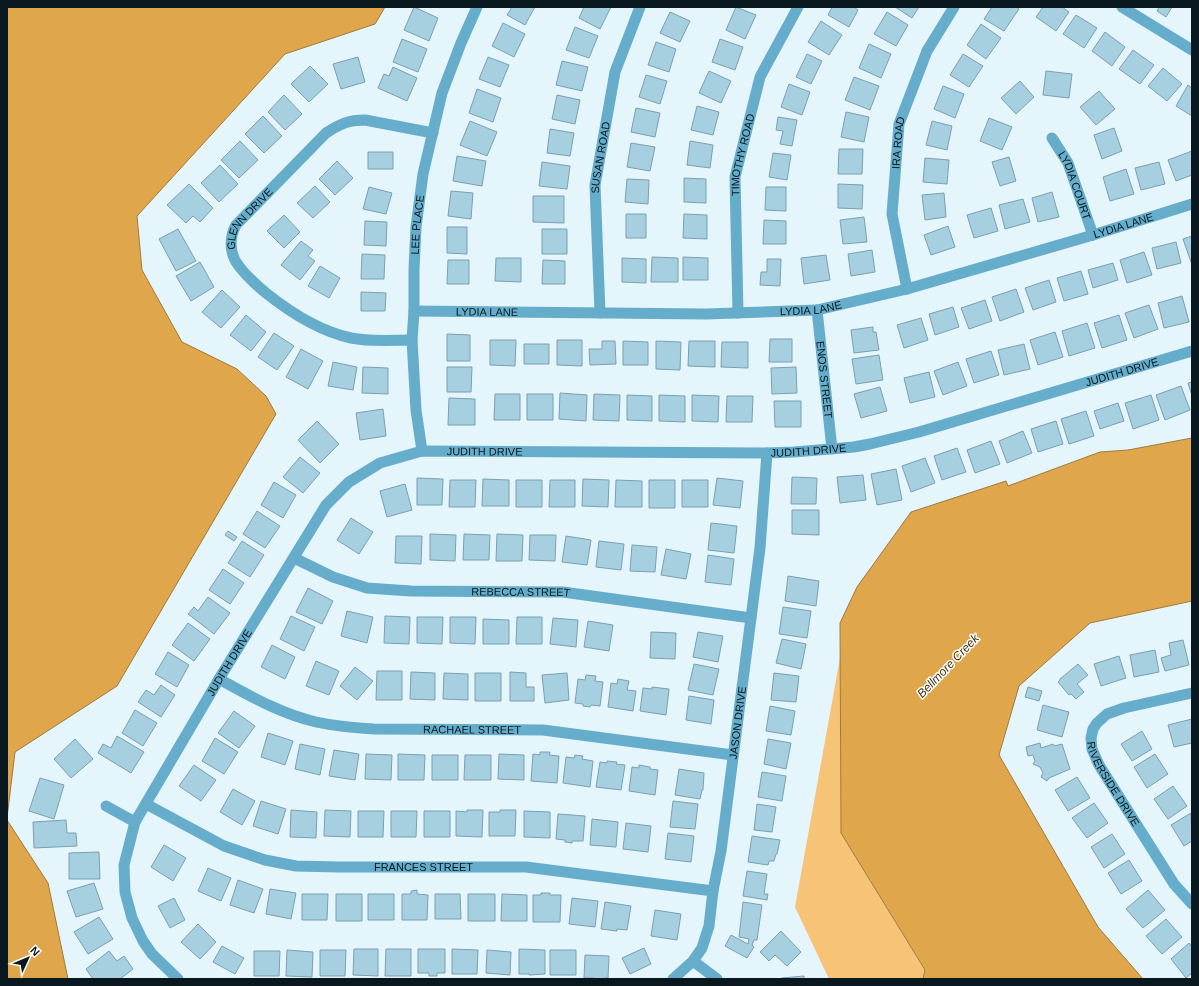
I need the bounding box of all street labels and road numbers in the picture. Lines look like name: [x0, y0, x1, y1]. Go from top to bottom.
street label: TIMOTHY ROAD: [729, 112, 757, 196]
street label: IRA ROAD: [890, 115, 907, 169]
street label: SUSAN ROAD: [589, 121, 612, 194]
street label: LYDIA COURT: [1056, 149, 1093, 221]
street label: GLENN DRIVE: [225, 186, 275, 250]
street label: LEE PLACE: [409, 194, 426, 255]
street label: LYDIA LANE: [1092, 210, 1155, 241]
street label: LYDIA LANE: [780, 298, 843, 317]
street label: LYDIA LANE: [456, 305, 518, 318]
street label: ENOS STREET: [814, 340, 835, 419]
street label: JUDITH DRIVE: [1084, 355, 1160, 388]
street label: JUDITH DRIVE: [770, 442, 847, 459]
street label: JUDITH DRIVE: [447, 445, 523, 458]
street label: REBECCA STREET: [471, 585, 571, 599]
street label: JUDITH DRIVE: [204, 627, 254, 698]
street label: JASON DRIVE: [727, 686, 748, 760]
street label: RACHAEL STREET: [423, 723, 521, 736]
street label: RIVERSIDE DRIVE: [1085, 741, 1142, 828]
street label: FRANCES STREET: [374, 861, 473, 873]

